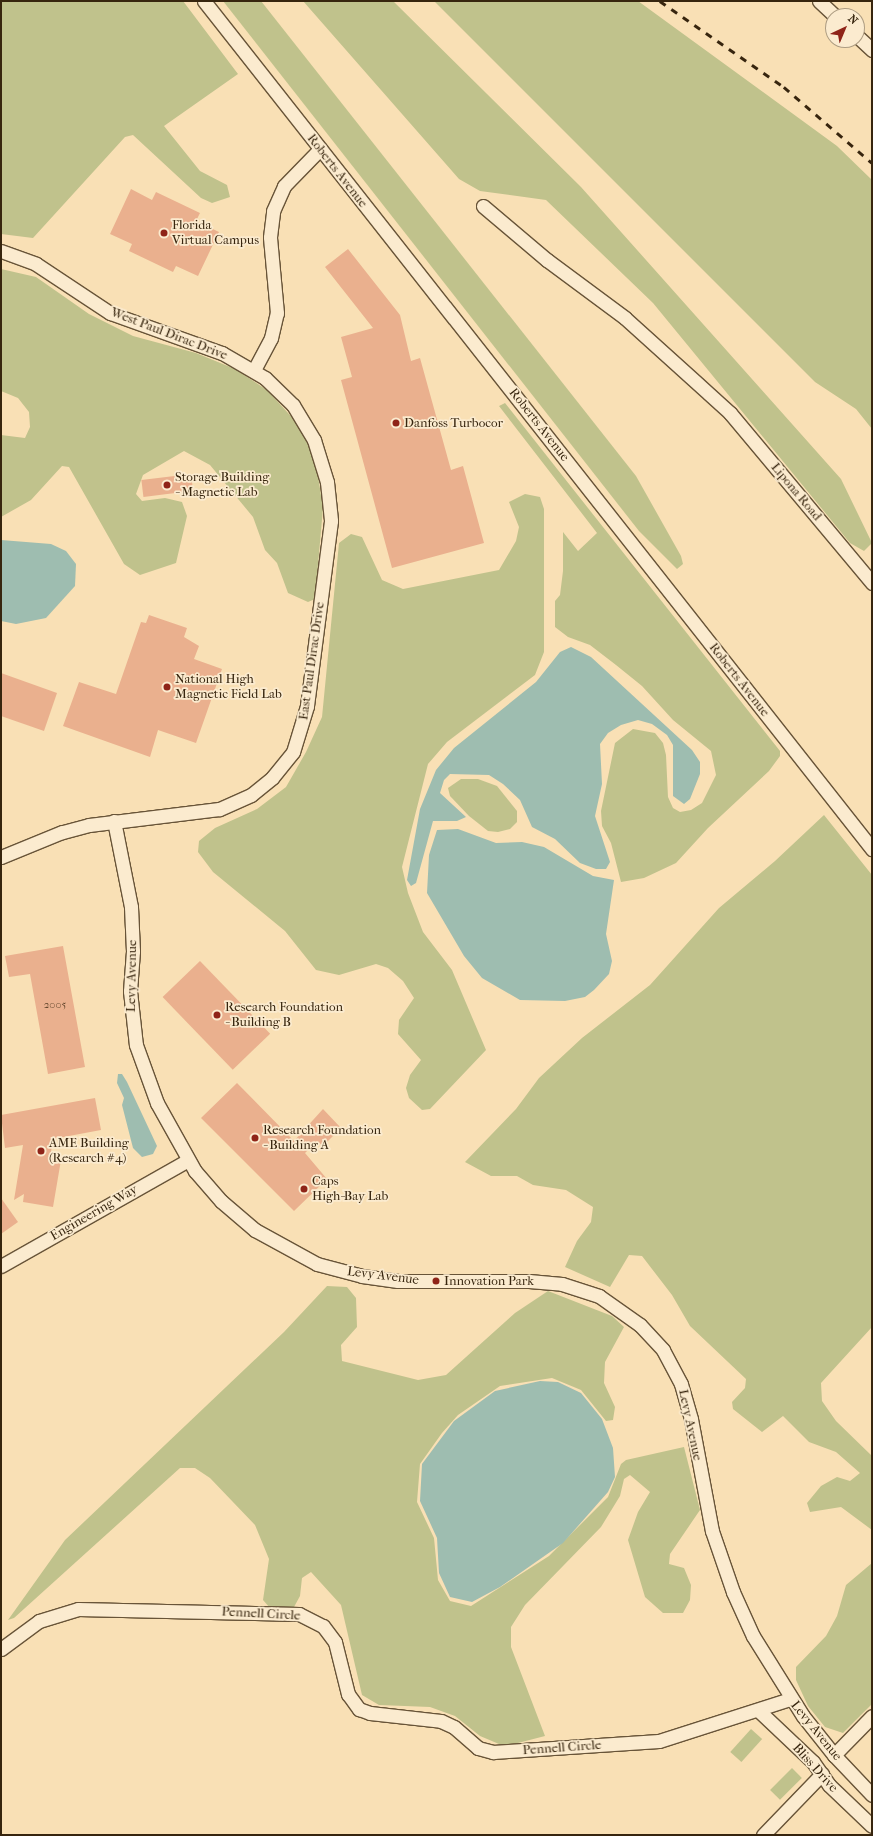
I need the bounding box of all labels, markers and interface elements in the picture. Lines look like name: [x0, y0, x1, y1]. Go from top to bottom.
north arrow: [825, 8, 865, 48]
text: N: [845, 12, 861, 27]
street label: Roberts Avenue: [304, 131, 370, 211]
place label: Florida Virtual Campus: [172, 218, 259, 249]
marker: Florida Virtual Campus: [159, 228, 169, 238]
street label: West Paul Dirac Drive: [109, 305, 229, 363]
street label: Roberts Avenue: [506, 385, 572, 465]
place label: Danfoss Turbocor: [404, 415, 503, 431]
marker: Danfoss Turbocor: [391, 418, 401, 428]
street label: Lipona Road: [767, 460, 825, 524]
place label: Storage Building - Magnetic Lab: [175, 470, 269, 501]
marker: Storage Building - Magnetic Lab: [162, 480, 172, 490]
street label: East Paul Dirac Drive: [296, 601, 328, 721]
street label: Roberts Avenue: [706, 640, 772, 720]
place label: National High Magnetic Field Lab: [175, 672, 282, 703]
marker: National High Magnetic Field Lab: [162, 682, 172, 692]
street label: Levy Avenue: [124, 940, 140, 1012]
house number: 2005: [44, 998, 66, 1012]
place label: Research Foundation - Building B: [225, 1000, 343, 1031]
marker: Research Foundation - Building B: [212, 1010, 222, 1020]
place label: Research Foundation - Building A: [263, 1123, 381, 1154]
marker: Research Foundation - Building A: [250, 1133, 260, 1143]
place label: AME Building (Research #4): [49, 1136, 129, 1167]
marker: AME Building (Research #4): [36, 1146, 46, 1156]
place label: Caps High-Bay Lab: [312, 1174, 388, 1205]
street label: Engineering Way: [48, 1182, 140, 1244]
marker: Caps High-Bay Lab: [299, 1184, 309, 1194]
street label: Levy Avenue: [346, 1264, 420, 1288]
place label: Innovation Park: [444, 1273, 534, 1289]
marker: Innovation Park: [431, 1276, 441, 1286]
street label: Levy Avenue: [675, 1388, 705, 1462]
street label: Pennell Circle: [221, 1604, 301, 1624]
street label: Levy Avenue: [787, 1698, 845, 1764]
street label: Pennell Circle: [522, 1737, 602, 1759]
street label: Bliss Drive: [789, 1740, 841, 1796]

